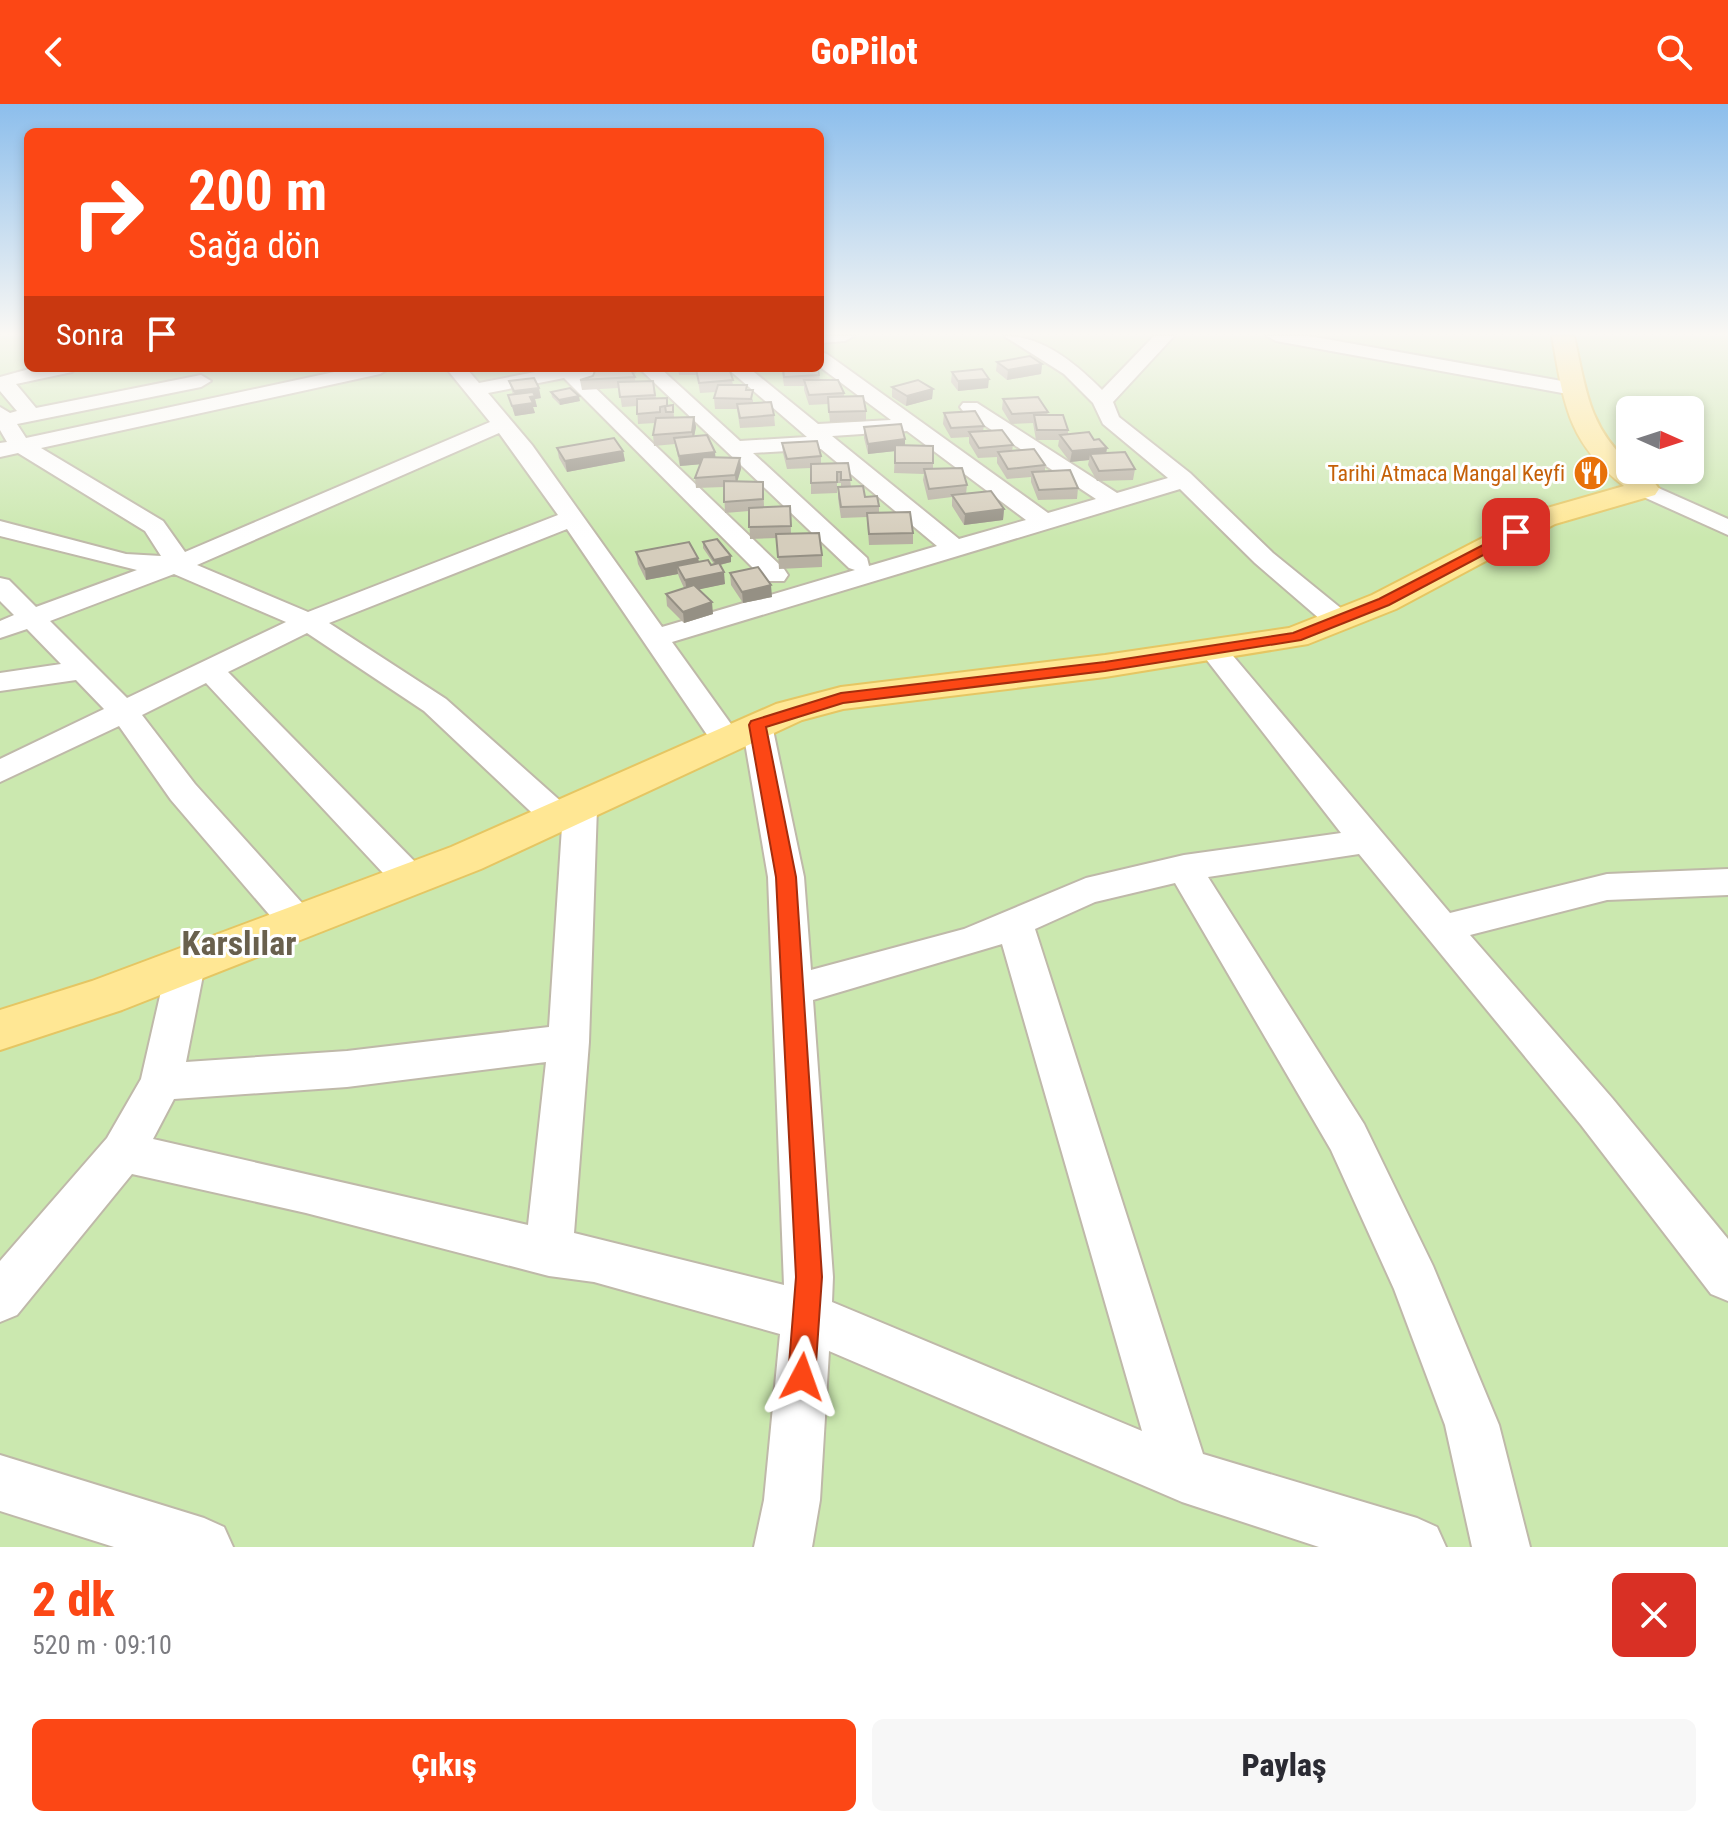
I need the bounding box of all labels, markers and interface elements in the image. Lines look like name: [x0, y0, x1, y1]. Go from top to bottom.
icon: back: [32, 30, 76, 74]
icon: search: [1652, 30, 1696, 74]
text: GoPilot: [810, 31, 918, 73]
text: 200 m: [188, 158, 327, 224]
icon: right: [56, 160, 160, 264]
text: Sağa dön: [188, 225, 321, 267]
icon: arrive: [140, 312, 184, 356]
text: Sonra: [56, 317, 124, 352]
north arrow: [1616, 396, 1704, 484]
map controls: [1616, 396, 1704, 484]
restaurant icon: Tarihi Atmaca Mangal Keyfi: [1572, 454, 1610, 492]
place label: Tarihi Atmaca Mangal Keyfi: [1327, 461, 1565, 486]
pin: [1482, 498, 1550, 566]
icon: arrive: [1494, 510, 1538, 554]
district label: Karslılar: [182, 923, 296, 963]
position arrow: [760, 1335, 844, 1419]
text: 2 dk: [32, 1571, 114, 1628]
button: close: [1612, 1573, 1696, 1657]
text: 520 m · 09:10: [32, 1630, 172, 1660]
button: Çıkış: [32, 1719, 856, 1811]
button: Paylaş: [872, 1719, 1696, 1811]

